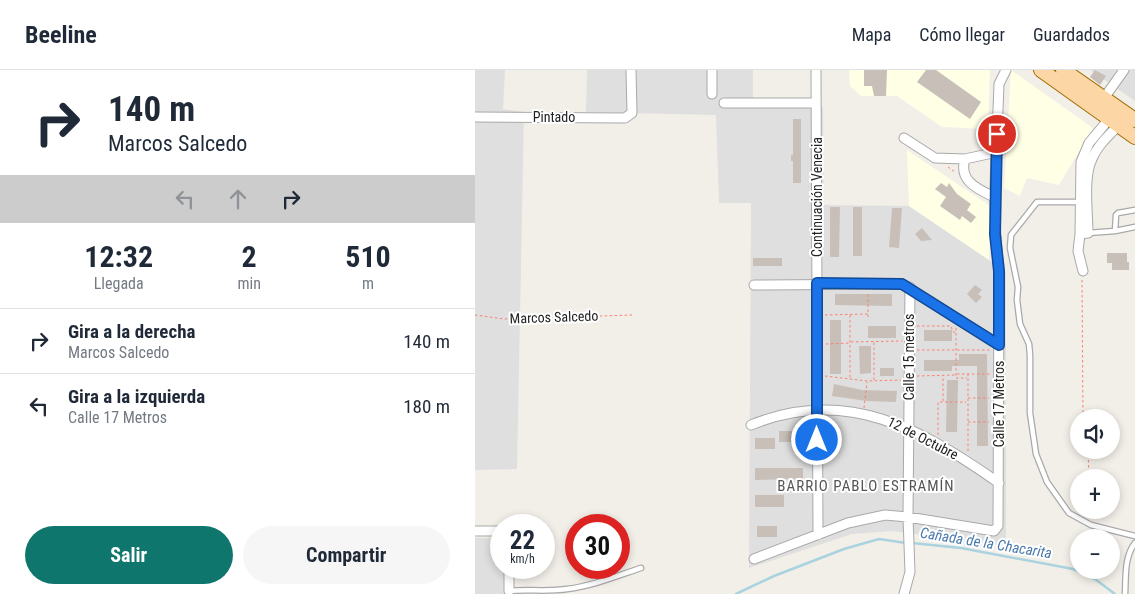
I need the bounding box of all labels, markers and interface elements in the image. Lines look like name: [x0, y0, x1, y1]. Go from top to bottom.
text: Beeline: [25, 21, 97, 49]
text: Mapa: [852, 24, 891, 45]
text: Cómo llegar: [919, 24, 1005, 45]
text: Guardados: [1033, 24, 1110, 45]
text: 140 m: [108, 89, 195, 130]
icon: right: [25, 90, 90, 155]
street label: Pintado: [533, 109, 575, 125]
pin: [976, 113, 1018, 155]
icon: arrive: [983, 120, 1011, 148]
text: Marcos Salcedo: [108, 131, 247, 156]
street label: Continuación Venecia: [809, 137, 825, 257]
icon: left: [171, 185, 199, 213]
icon: ahead: [224, 185, 252, 213]
icon: right: [277, 185, 305, 213]
text: 12:32: [84, 239, 153, 274]
text: 2: [242, 239, 257, 274]
text: 510: [345, 239, 391, 274]
text: Llegada: [94, 274, 144, 293]
text: min: [237, 274, 261, 293]
text: m: [362, 274, 374, 293]
street label: Marcos Salcedo: [509, 307, 599, 327]
street label: Calle 15 metros: [901, 314, 917, 400]
text: Gira a la derecha: [68, 320, 195, 343]
icon: right: [25, 327, 53, 355]
text: 140 m: [403, 330, 450, 353]
text: Marcos Salcedo: [68, 343, 169, 362]
street label: Calle 17 Metros: [991, 361, 1007, 447]
text: Gira a la izquierda: [68, 385, 205, 408]
icon: left: [25, 392, 53, 420]
text: 180 m: [403, 395, 450, 418]
text: Calle 17 Metros: [68, 408, 167, 427]
map controls: [1070, 409, 1120, 579]
button: sound: [1070, 409, 1120, 459]
position arrow: [790, 413, 842, 465]
street label: 12 de Octubre: [885, 413, 961, 463]
button: +: [1070, 469, 1120, 519]
district label: BARRIO PABLO ESTRAMÍN: [777, 477, 955, 495]
speed limit sign: 30: [565, 514, 630, 579]
water label: Cañada de la Chacarita: [919, 524, 1053, 562]
button: Salir: [25, 526, 233, 584]
button: Compartir: [243, 526, 450, 584]
text: 22: [510, 526, 535, 555]
button: −: [1070, 529, 1120, 579]
text: km/h: [510, 552, 535, 566]

